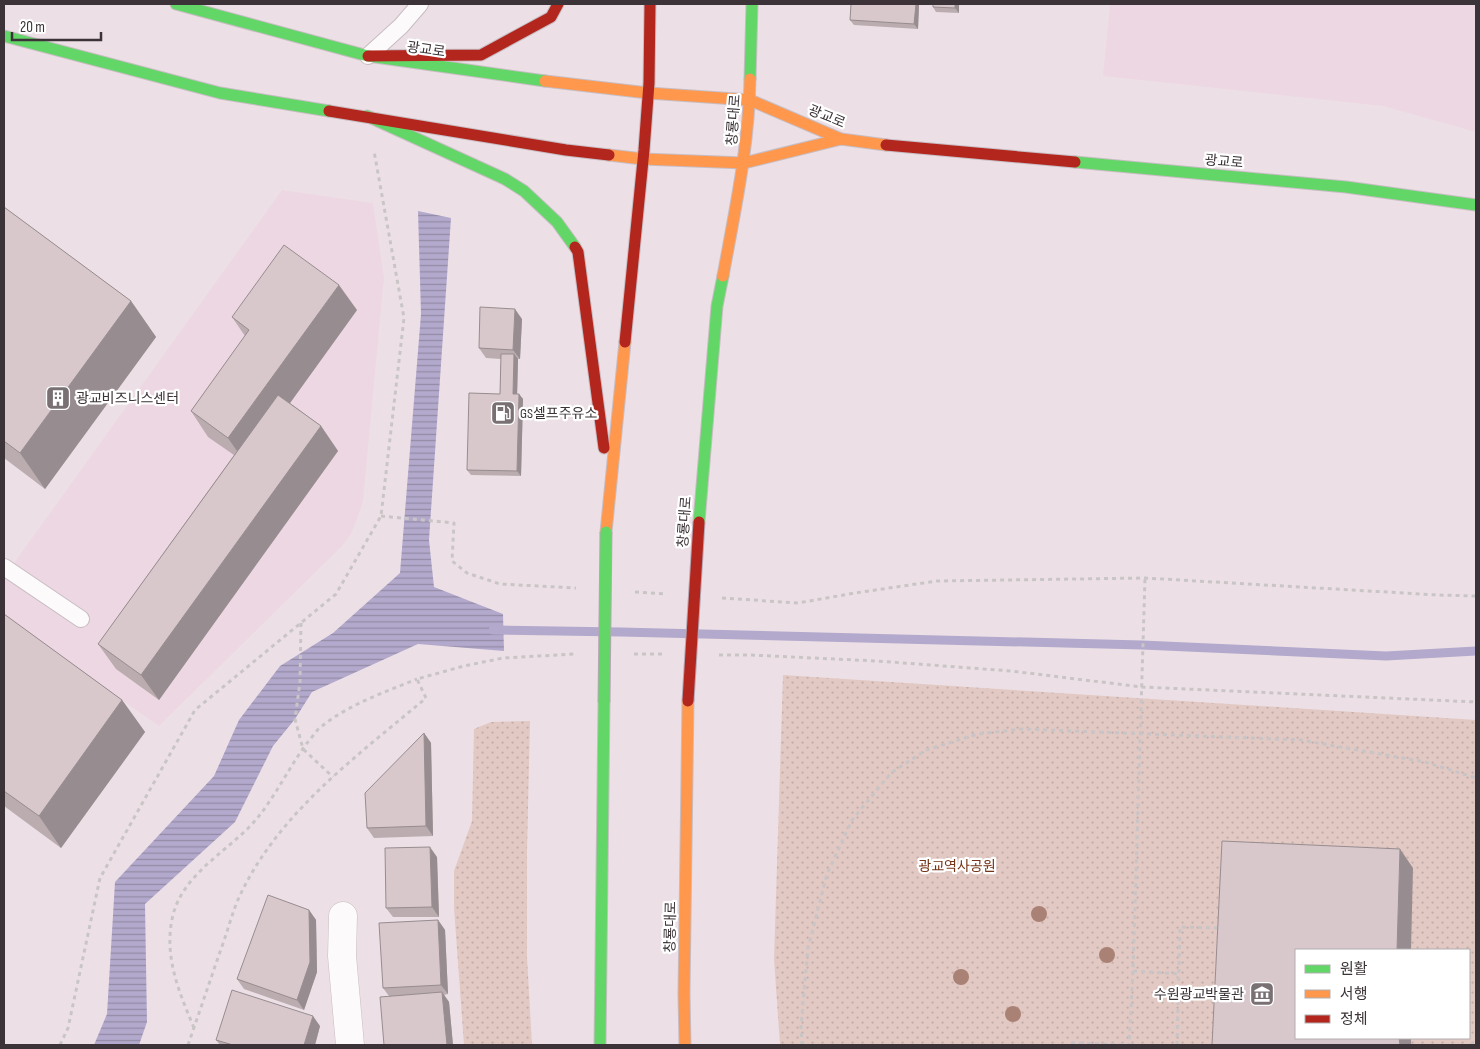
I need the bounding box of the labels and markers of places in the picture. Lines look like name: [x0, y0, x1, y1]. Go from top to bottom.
building icon: 광교비즈니스센터: [45, 385, 71, 411]
place label: 광교비즈니스센터: [76, 390, 179, 407]
fuel station icon: GS셀프주유소: [490, 400, 516, 426]
place label: GS셀프주유소: [520, 405, 597, 422]
museum icon: 수원광교박물관: [1249, 981, 1275, 1007]
place label: 수원광교박물관: [1154, 986, 1244, 1003]

